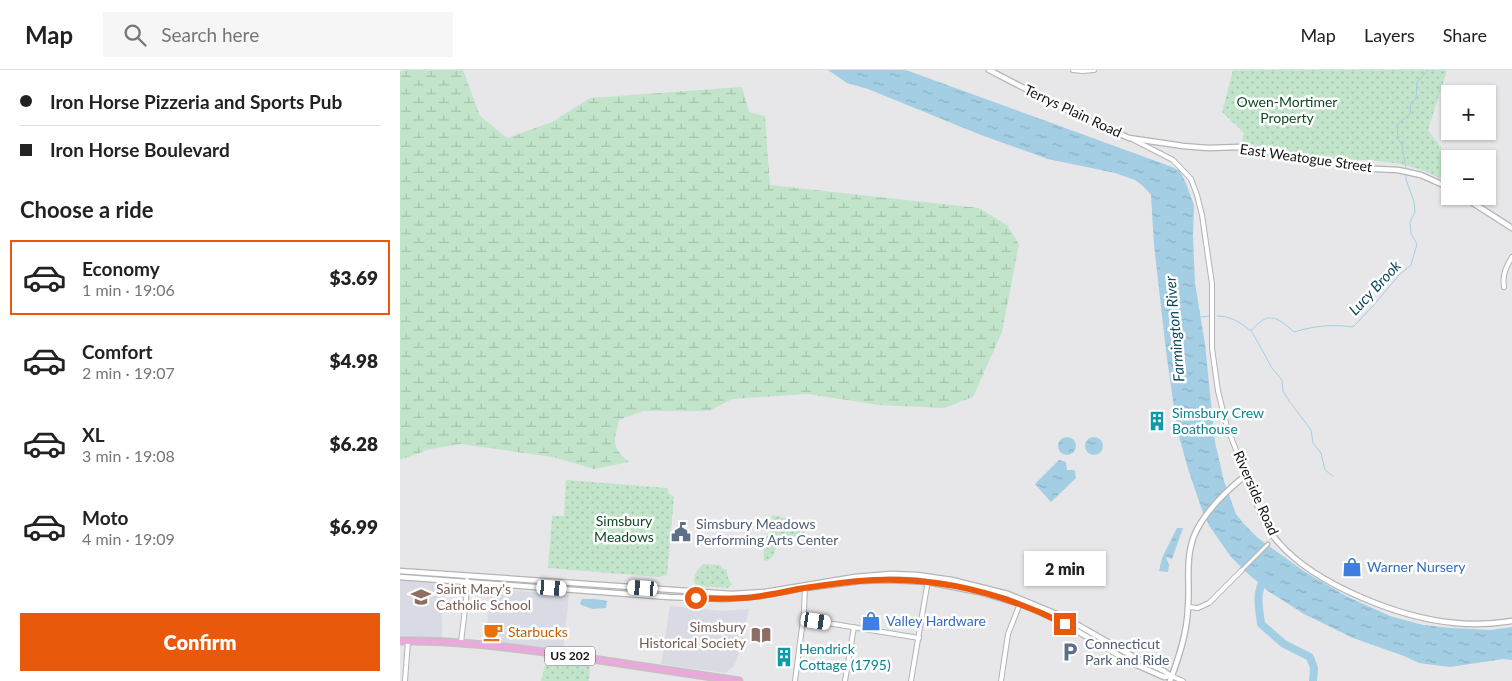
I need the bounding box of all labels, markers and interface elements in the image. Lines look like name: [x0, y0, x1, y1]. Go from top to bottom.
search box: [103, 12, 453, 57]
text: Map: [25, 20, 73, 49]
icon: search: [121, 21, 149, 49]
text: Search here: [161, 23, 259, 46]
text: Map: [1300, 24, 1336, 46]
text: Layers: [1364, 24, 1415, 46]
text: Share: [1443, 24, 1487, 46]
street label: Terrys Plain Road: [1022, 81, 1125, 141]
map controls: [1441, 85, 1496, 205]
button: +: [1441, 85, 1496, 140]
text: Iron Horse Pizzeria and Sports Pub: [50, 90, 342, 113]
park label: Owen-Mortimer Property: [1237, 93, 1337, 126]
text: Iron Horse Boulevard: [50, 138, 230, 161]
street label: East Weatogue Street: [1239, 140, 1373, 175]
button: −: [1441, 150, 1496, 205]
text: Choose a ride: [20, 196, 154, 223]
icon: car: [22, 255, 67, 300]
water label: Lucy Brook: [1344, 256, 1405, 318]
text: Economy: [82, 257, 160, 280]
text: $3.69: [329, 266, 378, 289]
water label: Farmington River: [1160, 275, 1188, 383]
text: 1 min · 19:06: [82, 280, 175, 299]
icon: car: [22, 338, 67, 383]
text: Comfort: [82, 340, 153, 363]
text: $4.98: [329, 349, 378, 372]
text: 2 min · 19:07: [82, 363, 175, 382]
place label: Simsbury Crew Boathouse: [1172, 404, 1264, 437]
building icon: Simsbury Crew Boathouse: [1146, 410, 1168, 432]
icon: car: [22, 421, 67, 466]
text: XL: [82, 423, 105, 446]
text: $6.28: [329, 432, 378, 455]
text: 3 min · 19:08: [82, 446, 175, 465]
street label: Riverside Road: [1230, 448, 1283, 538]
icon: car: [22, 504, 67, 549]
text: Moto: [82, 506, 128, 529]
park label: Simsbury Meadows: [594, 512, 654, 545]
text: $6.99: [329, 515, 378, 538]
place label: Simsbury Meadows Performing Arts Center: [696, 515, 838, 548]
public building icon: Simsbury Meadows Performing Arts Center: [670, 521, 692, 543]
text: 4 min · 19:09: [82, 529, 175, 548]
callout: 2 min: [1024, 552, 1106, 586]
shop icon: Warner Nursery: [1341, 556, 1363, 578]
place label: Warner Nursery: [1367, 558, 1466, 575]
text: 2 min: [1045, 559, 1085, 578]
car: [536, 579, 567, 597]
car: [627, 579, 658, 597]
place label: Saint Mary's Catholic School: [436, 580, 531, 613]
school or university icon: Saint Mary's Catholic School: [410, 586, 432, 608]
route start: [685, 587, 707, 609]
shop icon: Valley Hardware: [860, 610, 882, 632]
car: [800, 611, 831, 631]
place label: Valley Hardware: [886, 612, 986, 629]
button: Confirm: [20, 613, 380, 671]
route end: [1054, 613, 1076, 635]
place label: Simsbury Historical Society: [639, 618, 747, 651]
cafe icon: Starbucks: [482, 621, 504, 643]
place label: Starbucks: [508, 623, 568, 640]
library icon: Simsbury Historical Society: [750, 624, 772, 646]
place label: Connecticut Park and Ride: [1085, 635, 1169, 668]
place label: Hendrick Cottage (1795): [799, 640, 891, 673]
parking icon: Connecticut Park and Ride: [1059, 641, 1081, 663]
road number: US 202: [545, 646, 595, 666]
building icon: Hendrick Cottage (1795): [773, 646, 795, 668]

